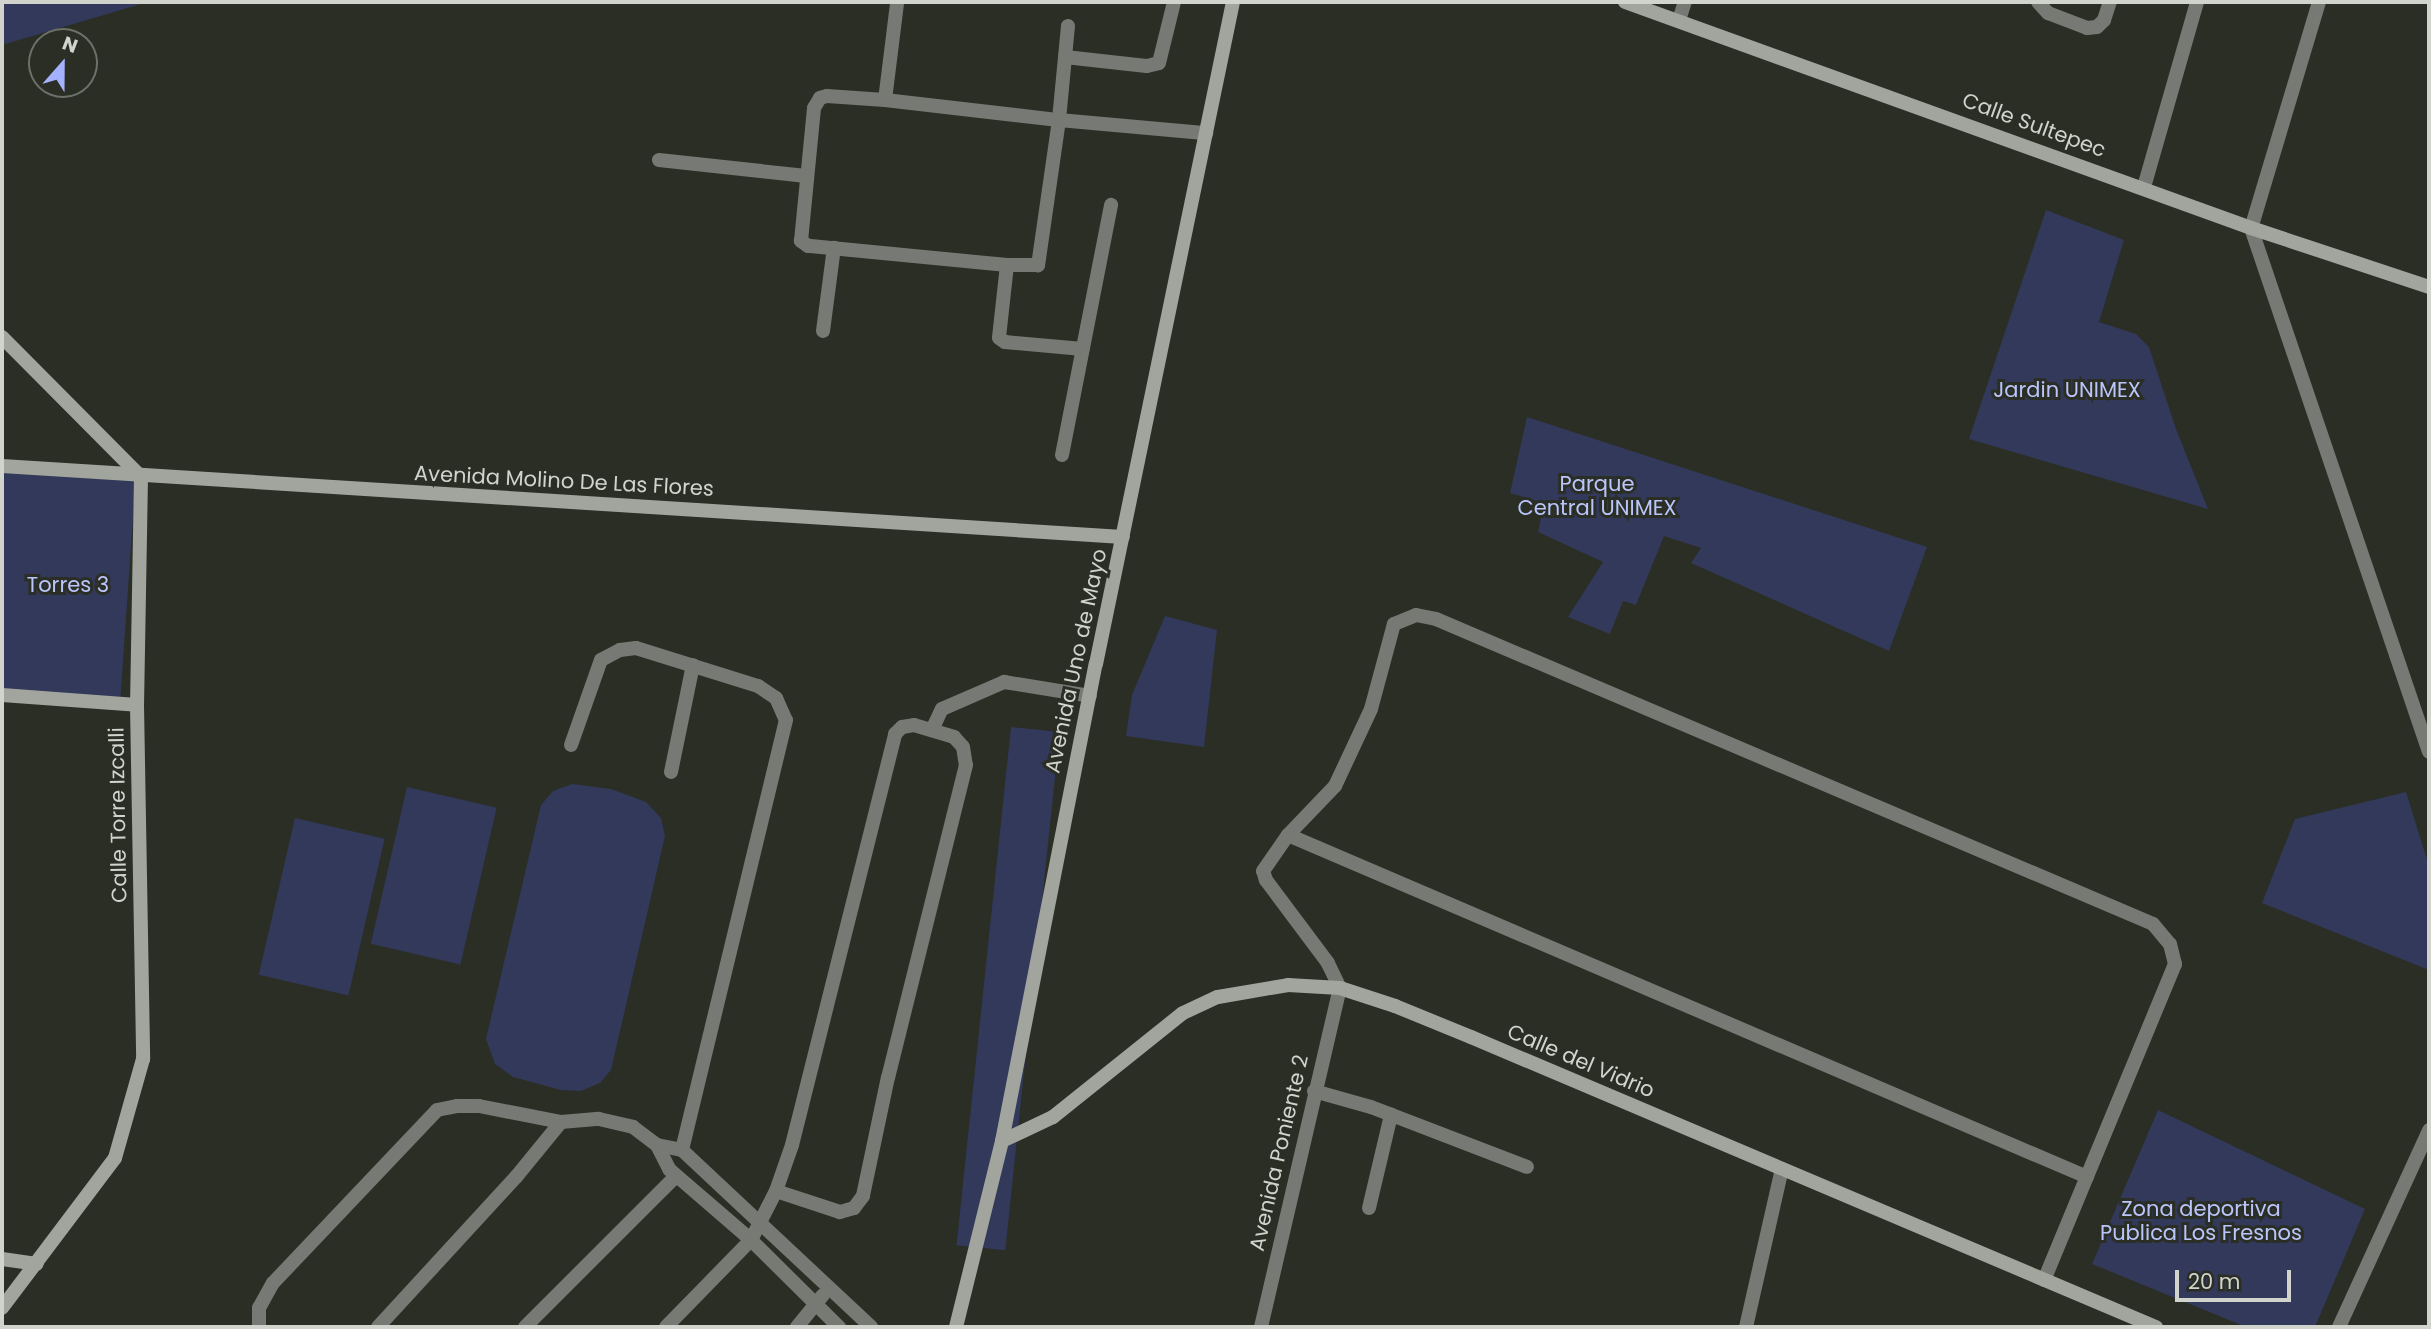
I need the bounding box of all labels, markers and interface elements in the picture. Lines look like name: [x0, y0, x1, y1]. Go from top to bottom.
north arrow: [28, 28, 98, 98]
text: N: [58, 30, 81, 60]
street label: Calle Sultepec: [1959, 87, 2109, 163]
park label: Jardin UNIMEX: [1993, 377, 2141, 403]
street label: Avenida Molino De Las Flores: [413, 461, 715, 501]
park label: Parque Central UNIMEX: [1517, 471, 1677, 521]
street label: Avenida Uno de Mayo: [1040, 547, 1112, 775]
park label: Torres 3: [27, 572, 109, 598]
street label: Calle Torre Izcalli: [104, 727, 132, 903]
street label: Calle del Vidrio: [1504, 1019, 1658, 1103]
street label: Avenida Poniente 2: [1244, 1052, 1314, 1254]
park label: Zona deportiva Publica Los Fresnos: [2100, 1196, 2302, 1246]
scale bar: [2179, 1256, 2294, 1300]
text: 20 m: [2188, 1267, 2241, 1296]

